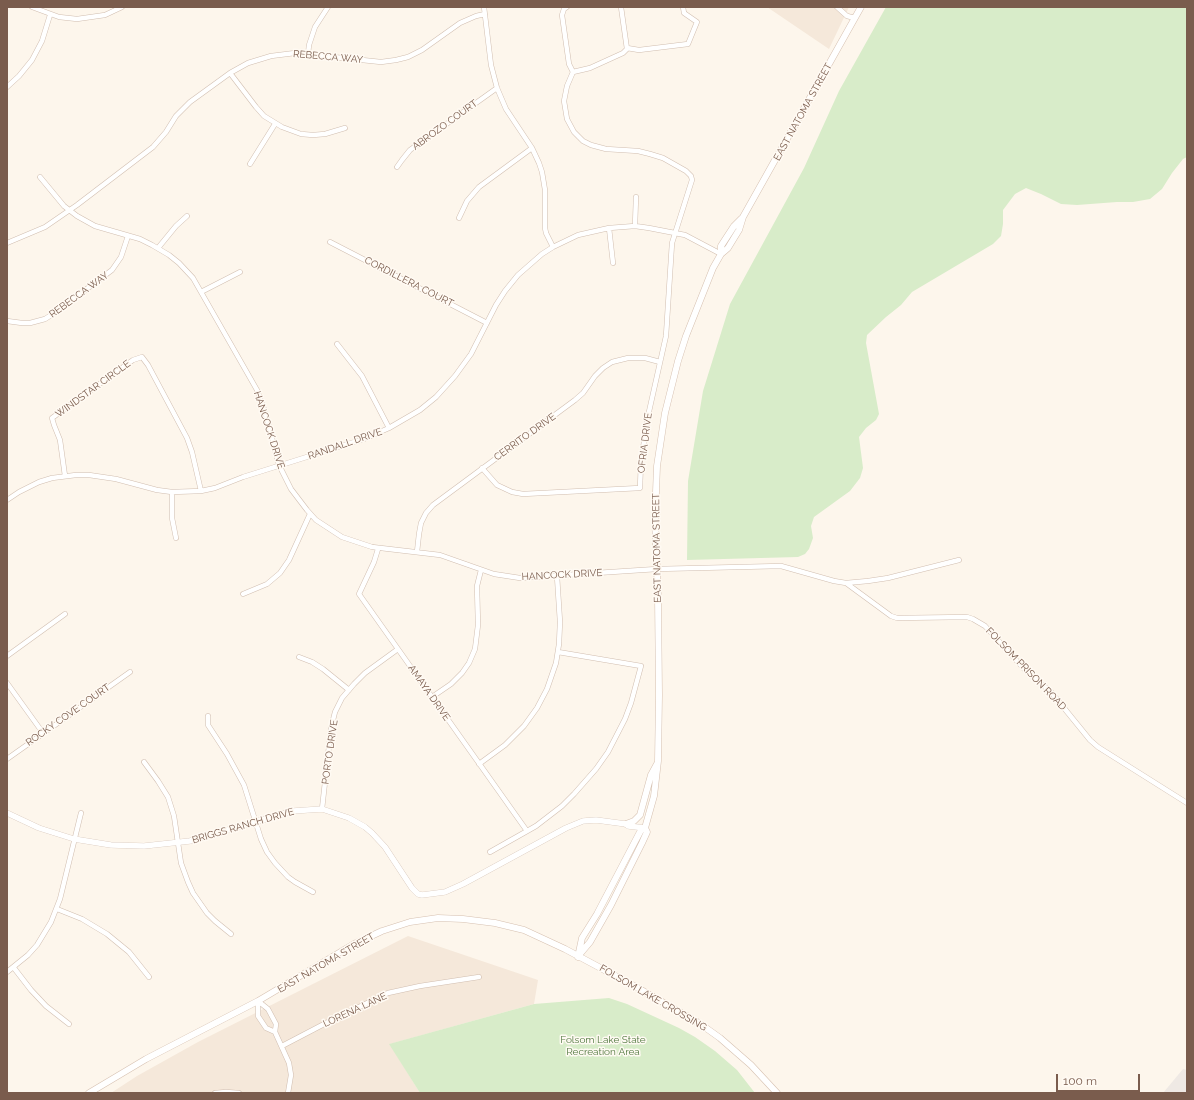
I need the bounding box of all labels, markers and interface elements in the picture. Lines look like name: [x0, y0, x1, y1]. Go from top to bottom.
street label: REBECCA WAY: [292, 48, 364, 66]
street label: EAST NATOMA STREET: [771, 61, 835, 163]
street label: ABROZO COURT: [410, 97, 480, 153]
street label: CORDILLERA COURT: [362, 254, 456, 310]
street label: REBECCA WAY: [47, 269, 111, 321]
street label: WINDSTAR CIRCLE: [53, 358, 133, 420]
street label: HANCOCK DRIVE: [251, 390, 287, 470]
street label: CERRITO DRIVE: [492, 411, 558, 463]
street label: OFRIA DRIVE: [635, 412, 655, 474]
street label: RANDALL DRIVE: [306, 426, 384, 462]
street label: EAST NATOMA STREET: [650, 493, 664, 603]
street label: HANCOCK DRIVE: [521, 567, 603, 583]
street label: FOLSOM PRISON ROAD: [983, 625, 1069, 713]
street label: AMAYA DRIVE: [405, 663, 453, 723]
street label: ROCKY COVE COURT: [24, 681, 112, 749]
street label: PORTO DRIVE: [320, 719, 340, 785]
street label: BRIGGS RANCH DRIVE: [191, 806, 295, 846]
street label: EAST NATOMA STREET: [276, 930, 376, 996]
street label: FOLSOM LAKE CROSSING: [597, 962, 709, 1034]
street label: LORENA LANE: [321, 990, 389, 1030]
park label: Folsom Lake State Recreation Area: [560, 1034, 646, 1058]
scale bar: [1058, 1066, 1142, 1092]
text: 100 m: [1063, 1074, 1097, 1088]

